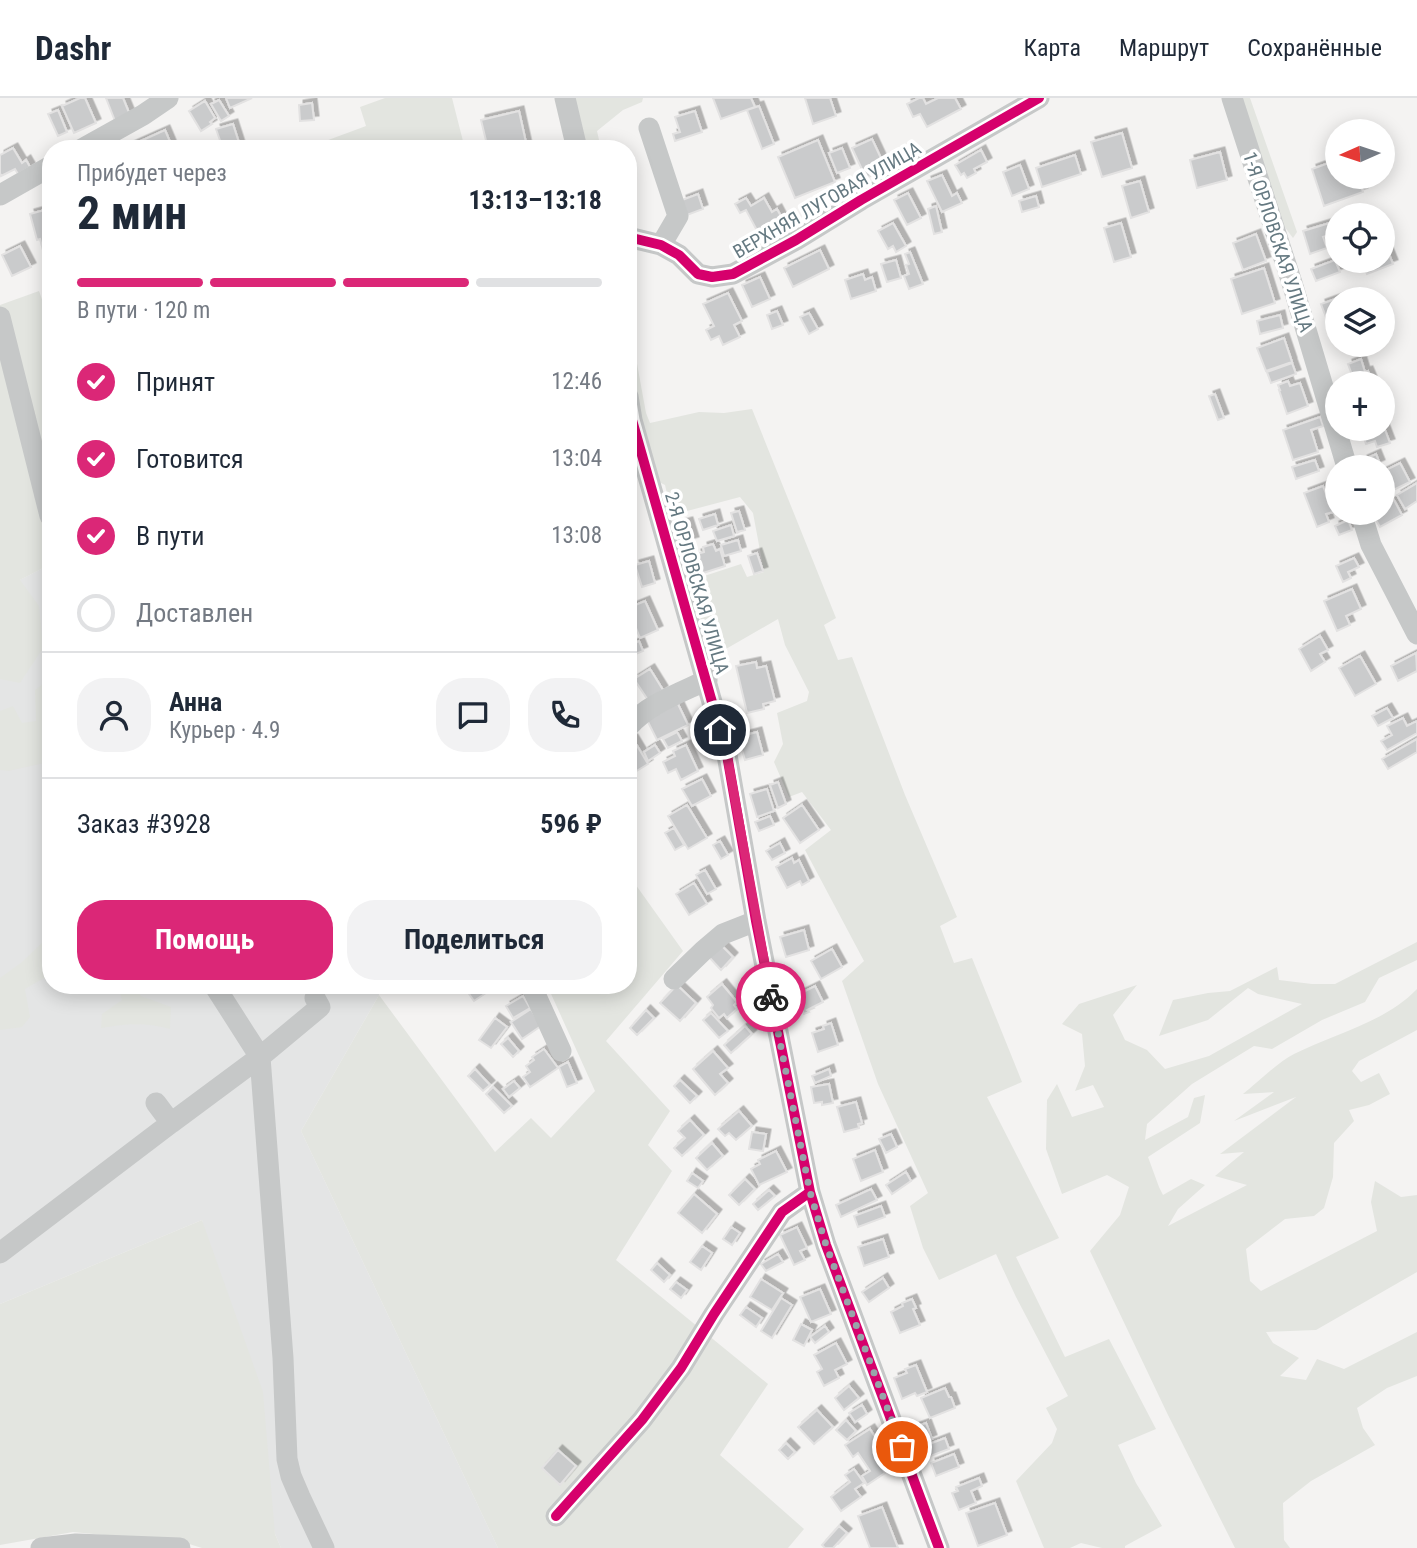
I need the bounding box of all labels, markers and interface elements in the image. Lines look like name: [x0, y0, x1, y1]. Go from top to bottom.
text: Dashr: [35, 29, 111, 68]
text: Карта: [1024, 34, 1081, 62]
text: Маршрут: [1119, 34, 1209, 62]
text: Сохранённые: [1247, 34, 1382, 62]
north arrow: [1325, 119, 1395, 189]
map controls: [1325, 119, 1395, 525]
street label: ВЕРХНЯЯ ЛУГОВАЯ УЛИЦА: [729, 137, 925, 263]
street label: 1-Я ОРЛОВСКАЯ УЛИЦА: [1238, 149, 1318, 335]
text: Прибудет через: [77, 160, 227, 187]
text: 13:13–13:18: [468, 185, 602, 215]
text: 2 мин: [77, 186, 187, 240]
button: locate: [1325, 203, 1395, 273]
button: layers: [1325, 287, 1395, 357]
text: В пути · 120 m: [77, 297, 210, 324]
icon: check: [77, 363, 115, 401]
text: Принят: [136, 367, 215, 397]
text: 12:46: [551, 368, 602, 395]
button: +: [1325, 371, 1395, 441]
icon: check: [77, 440, 115, 478]
text: Готовится: [136, 444, 244, 474]
text: 13:04: [551, 445, 602, 472]
button: −: [1325, 455, 1395, 525]
street label: 2-Я ОРЛОВСКАЯ УЛИЦА: [660, 489, 734, 677]
icon: check: [77, 517, 115, 555]
text: В пути: [136, 521, 205, 551]
text: 13:08: [551, 522, 602, 549]
text: Доставлен: [136, 598, 253, 628]
button: person: [77, 678, 151, 752]
button: chat: [436, 678, 510, 752]
button: phone: [528, 678, 602, 752]
text: Анна: [169, 687, 222, 717]
pin: [690, 700, 750, 760]
icon: home: [701, 711, 739, 749]
text: Курьер · 4.9: [169, 717, 280, 744]
text: Заказ #3928: [77, 809, 211, 839]
text: 596 ₽: [540, 809, 602, 839]
button: Помощь: [77, 900, 333, 980]
button: Поделиться: [347, 900, 602, 980]
courier: [736, 962, 806, 1032]
icon: bike: [752, 978, 790, 1016]
pin: [872, 1417, 932, 1477]
icon: bag: [883, 1428, 921, 1466]

